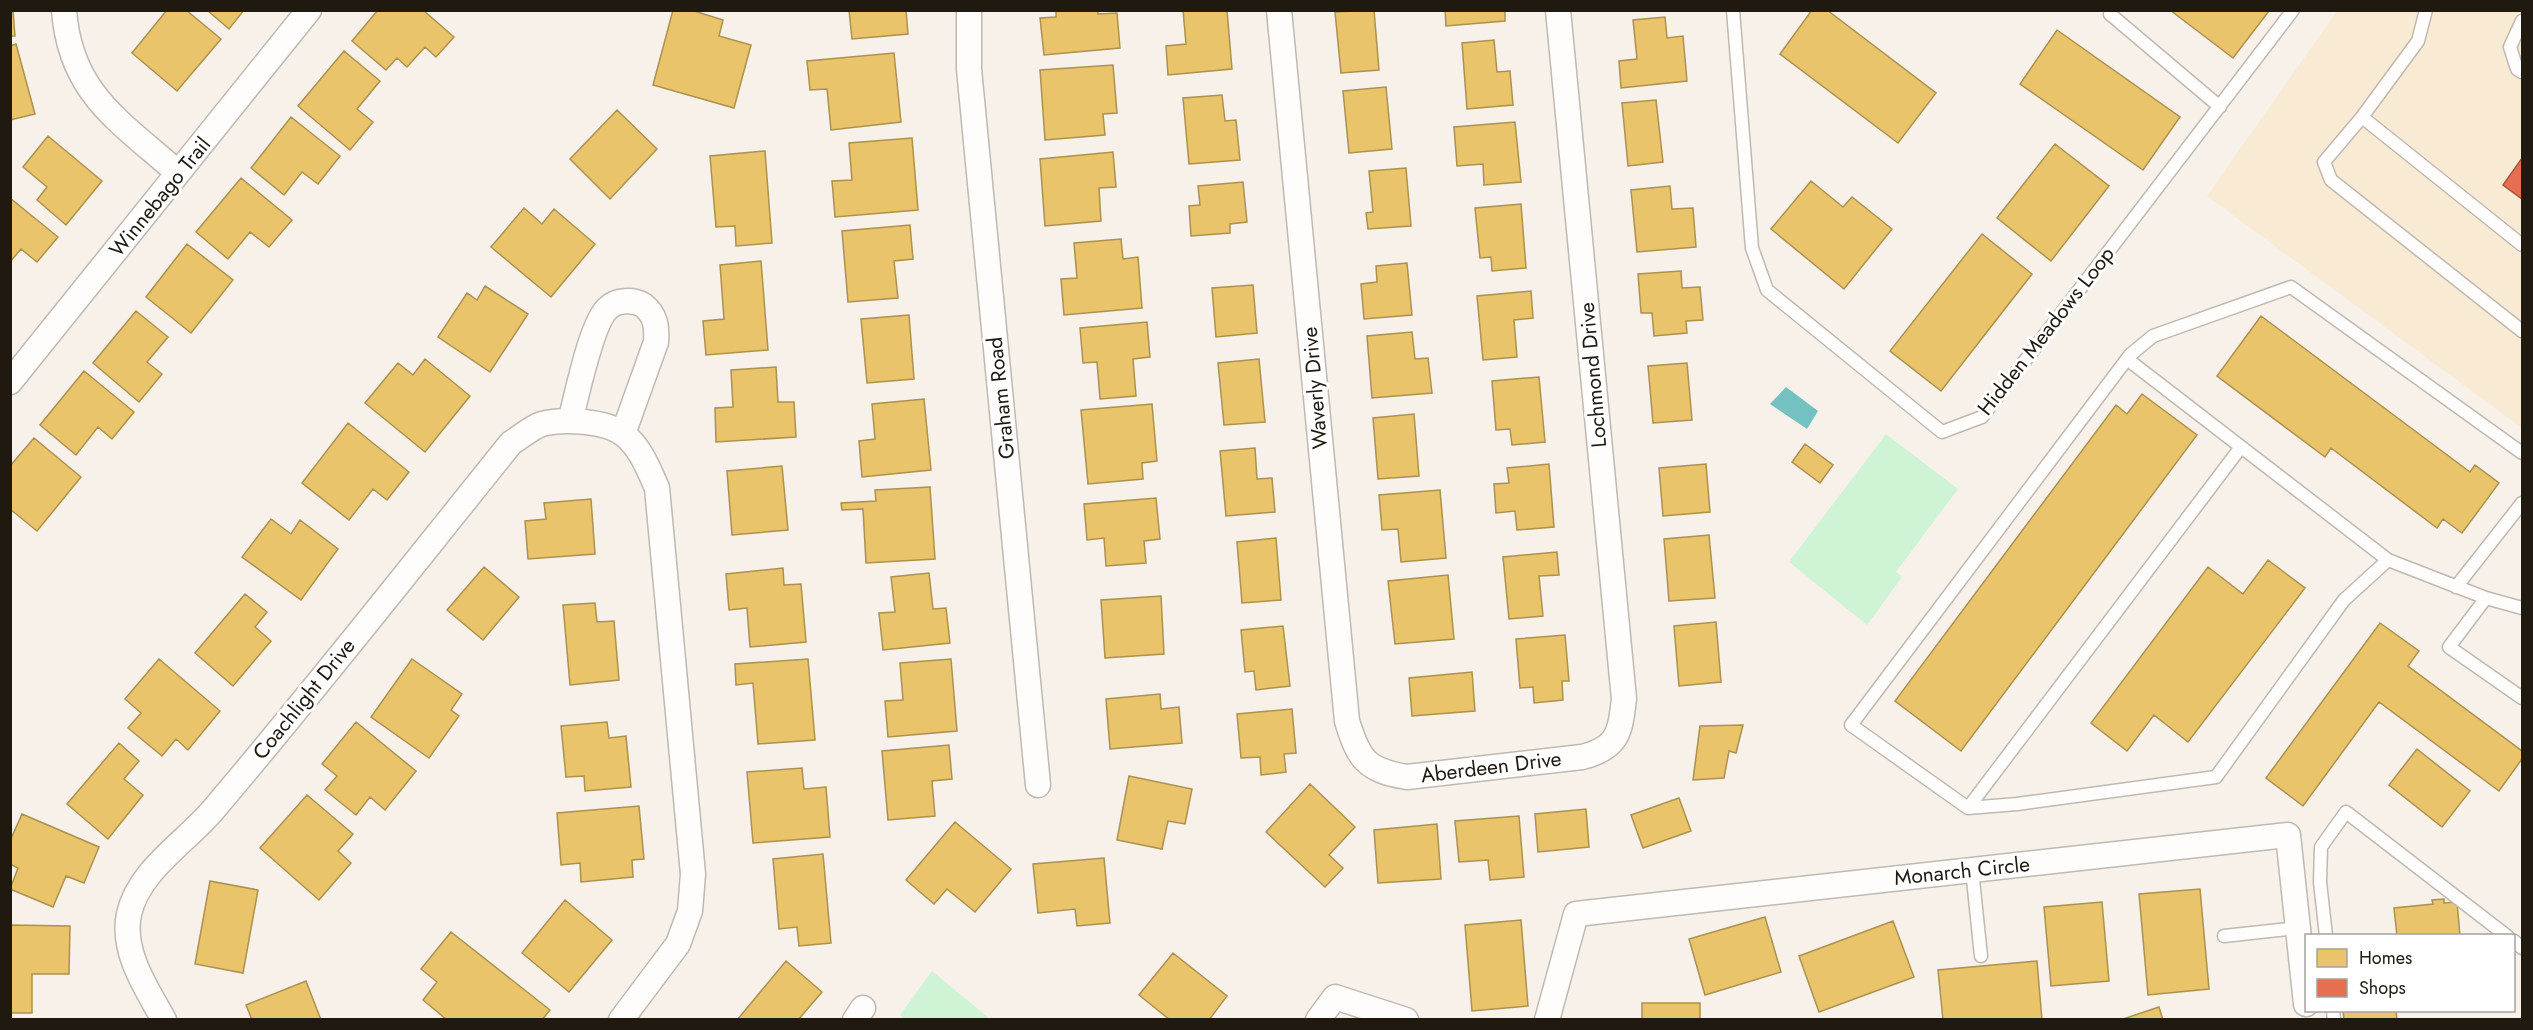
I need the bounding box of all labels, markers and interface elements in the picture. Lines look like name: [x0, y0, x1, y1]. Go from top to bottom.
street label: Winnebago Trail: [102, 131, 218, 263]
street label: Hidden Meadows Loop: [1970, 240, 2122, 422]
street label: Lochmond Drive: [1572, 301, 1614, 449]
street label: Waverly Drive: [1295, 325, 1335, 450]
street label: Graham Road: [980, 335, 1022, 461]
street label: Coachlight Drive: [246, 632, 362, 766]
street label: Aberdeen Drive: [1419, 743, 1563, 791]
street label: Monarch Circle: [1893, 849, 2032, 893]
legend: [2305, 934, 2515, 1012]
text: Homes: [2359, 945, 2412, 971]
text: Shops: [2359, 975, 2406, 1001]

